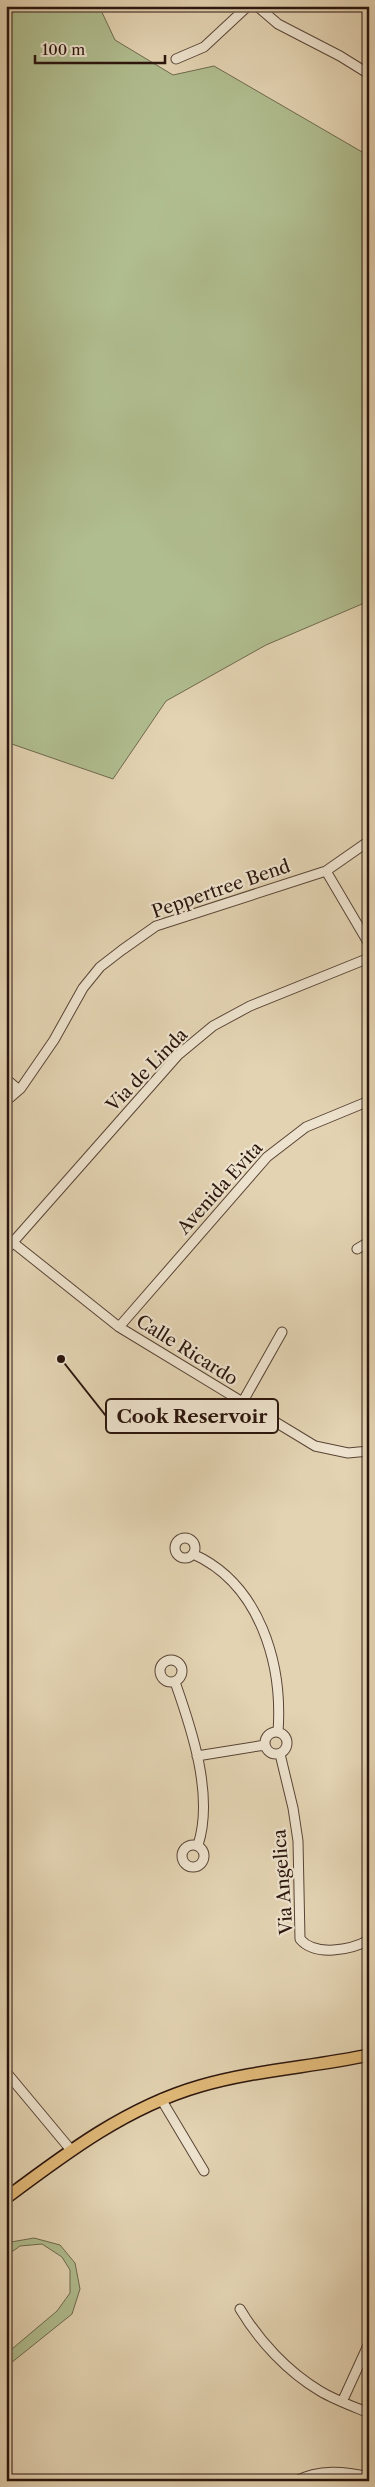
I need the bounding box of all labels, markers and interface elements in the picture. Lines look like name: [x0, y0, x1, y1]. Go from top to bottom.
scale bar: [35, 32, 165, 64]
text: 100 m: [42, 40, 85, 59]
street label: Peppertree Bend: [149, 855, 293, 923]
street label: Via de Linda: [101, 1023, 193, 1117]
street label: Avenida Evita: [172, 1137, 268, 1239]
street label: Calle Ricardo: [132, 1310, 242, 1390]
callout: Cook Reservoir: [106, 1399, 278, 1433]
text: Cook Reservoir: [116, 1405, 268, 1428]
street label: Via Angelica: [268, 1828, 298, 1936]

